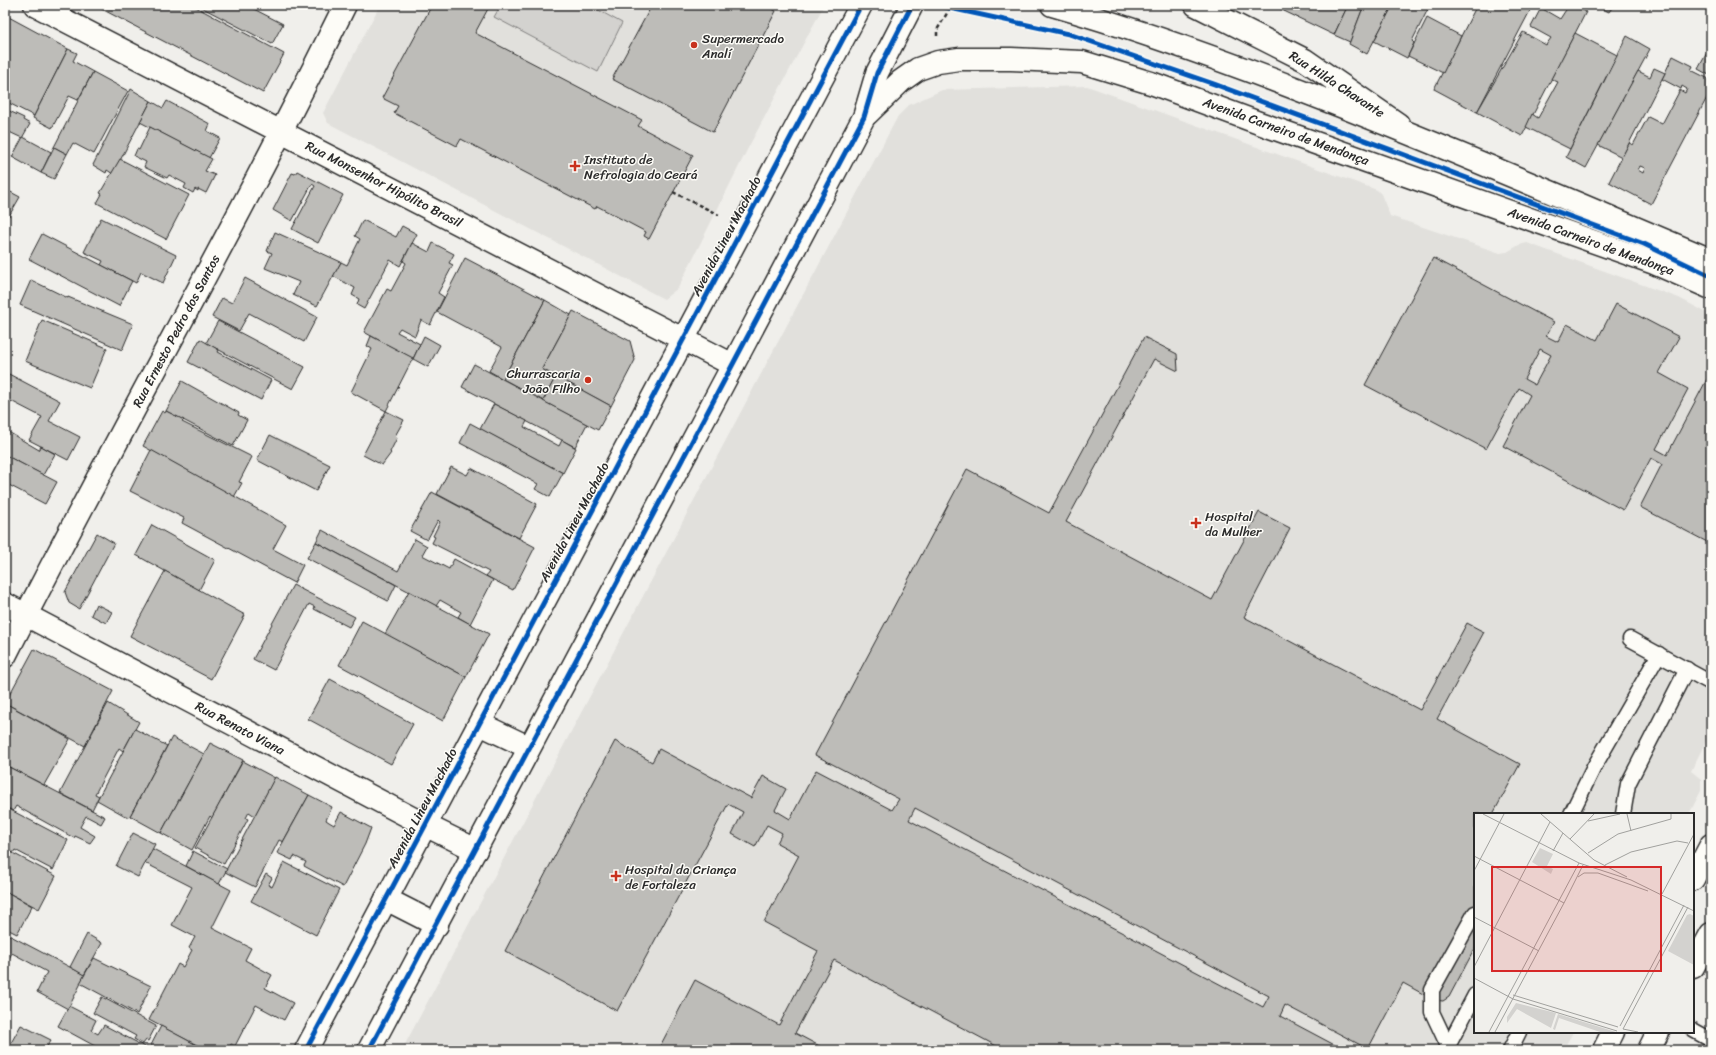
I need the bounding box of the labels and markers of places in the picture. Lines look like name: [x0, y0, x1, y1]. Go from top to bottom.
place label: Supermercado Analí: [701, 27, 784, 65]
marker: Supermercado Analí: [689, 40, 699, 50]
place label: Instituto de Nefrologia do Ceará: [583, 148, 698, 186]
marker: Instituto de Nefrologia do Ceará: [569, 160, 581, 172]
place label: Churrascaria João Filho: [506, 362, 580, 400]
marker: Churrascaria João Filho: [583, 375, 593, 385]
place label: Hospital da Mulher: [1205, 505, 1262, 543]
marker: Hospital da Mulher: [1190, 517, 1202, 529]
place label: Hospital da Criança de Fortaleza: [625, 858, 737, 896]
marker: Hospital da Criança de Fortaleza: [610, 870, 622, 882]

